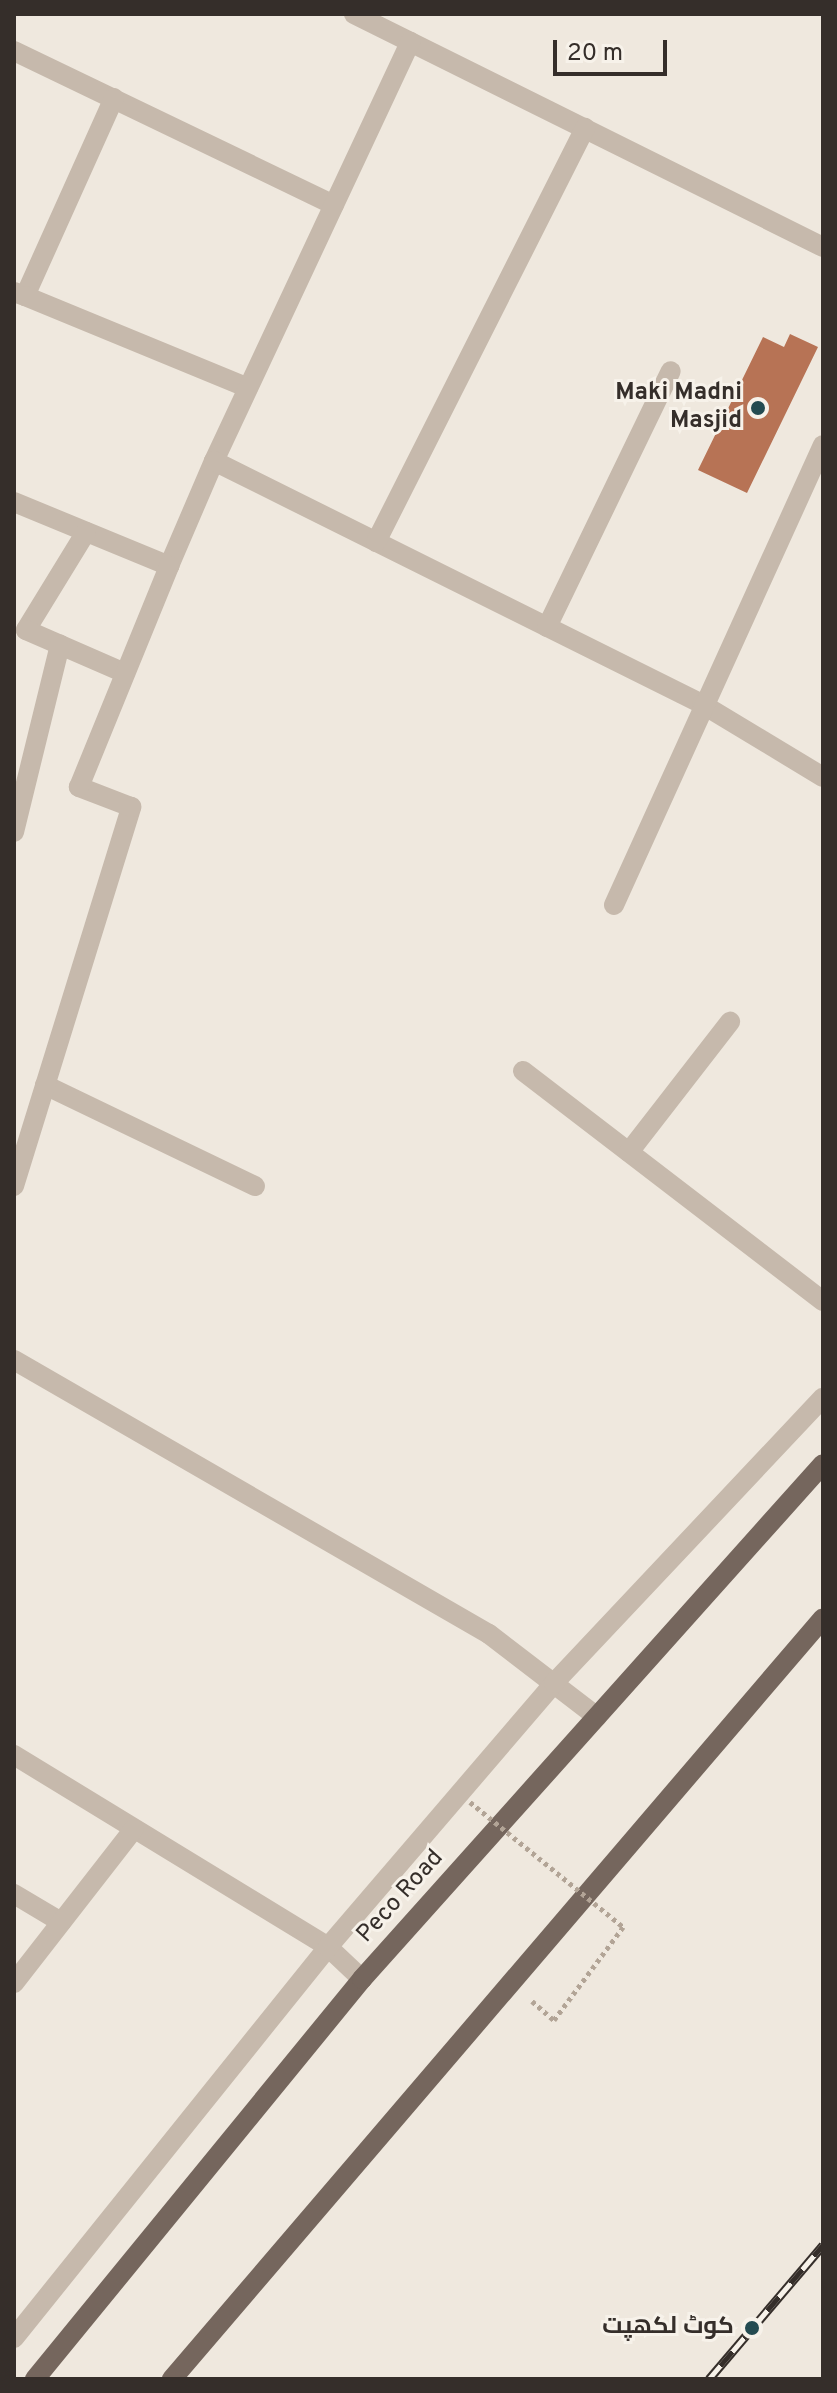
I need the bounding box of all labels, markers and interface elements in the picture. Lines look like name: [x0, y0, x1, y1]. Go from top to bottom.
scale bar: [557, 24, 671, 74]
text: 20 m: [567, 39, 623, 69]
place label: Maki Madni Masjid: [615, 380, 742, 436]
marker: Maki Madni Masjid: [749, 399, 767, 417]
street label: Peco Road: [352, 1845, 450, 1949]
place label: کوٹ لکھپت: [602, 2314, 734, 2342]
marker: کوٹ لکھپت: [741, 2317, 763, 2339]

